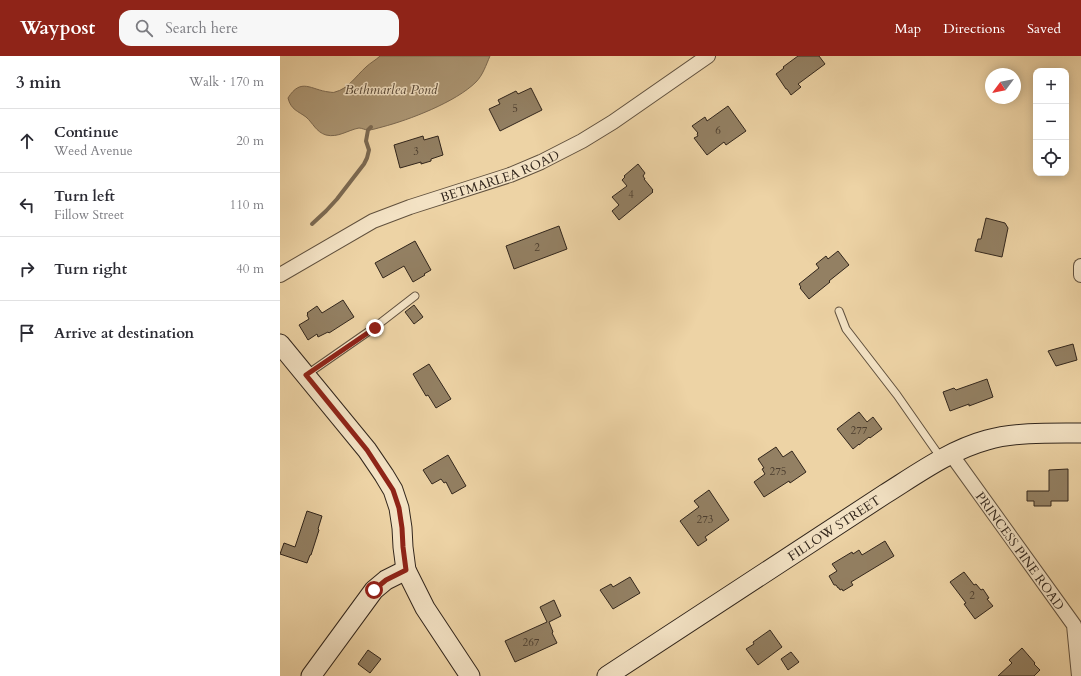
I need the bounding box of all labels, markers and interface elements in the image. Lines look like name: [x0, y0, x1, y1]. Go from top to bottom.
search box: [119, 10, 399, 46]
text: Waypost: [20, 15, 95, 41]
icon: search: [133, 17, 155, 39]
text: Search here: [165, 18, 238, 38]
text: Map: [895, 19, 921, 38]
text: Directions: [943, 19, 1005, 38]
text: Saved: [1027, 19, 1061, 38]
north arrow: [985, 68, 1021, 104]
map controls: [1033, 68, 1069, 176]
button: +: [1033, 68, 1069, 104]
text: 3 min: [16, 71, 61, 94]
text: Walk · 170 m: [189, 73, 264, 91]
water label: Bethmarlea Pond: [344, 80, 439, 99]
house number: 5: [512, 101, 518, 116]
button: −: [1033, 104, 1069, 140]
text: Continue: [54, 122, 119, 142]
house number: 6: [715, 123, 721, 138]
icon: ahead: [16, 130, 38, 152]
text: 20 m: [236, 132, 264, 150]
button: locate: [1033, 140, 1069, 176]
text: Weed Avenue: [54, 142, 133, 160]
house number: 3: [413, 144, 419, 159]
street label: BETMARLEA ROAD: [438, 146, 563, 207]
text: Turn left: [54, 186, 115, 206]
house number: 4: [628, 187, 634, 202]
icon: left: [16, 194, 38, 216]
text: 110 m: [230, 196, 264, 214]
text: Fillow Street: [54, 206, 124, 224]
house number: 2: [534, 240, 540, 255]
icon: right: [16, 258, 38, 280]
text: Turn right: [54, 259, 127, 279]
text: 40 m: [236, 260, 264, 278]
route end: [366, 319, 384, 337]
icon: arrive: [16, 322, 38, 344]
text: Arrive at destination: [54, 323, 194, 343]
house number: 277: [851, 423, 868, 438]
house number: 275: [770, 464, 786, 479]
street label: PRINCESS PINE ROAD: [971, 488, 1068, 614]
street label: FILLOW STREET: [784, 491, 885, 565]
house number: 273: [697, 512, 714, 527]
route start: [365, 581, 383, 599]
house number: 2: [969, 588, 975, 603]
house number: 267: [523, 635, 540, 650]

